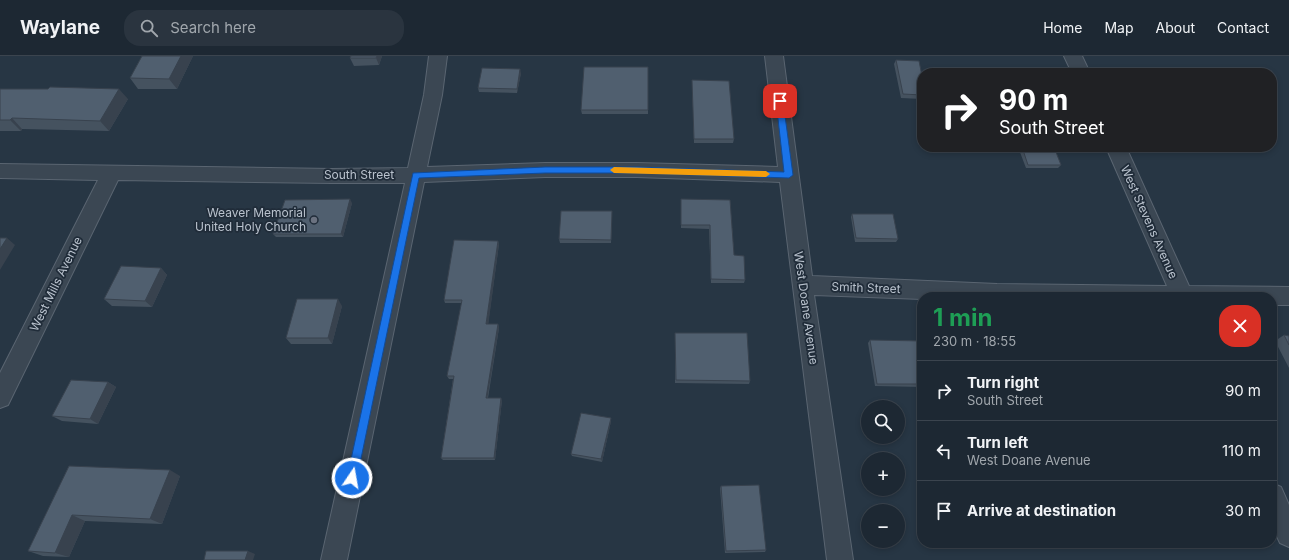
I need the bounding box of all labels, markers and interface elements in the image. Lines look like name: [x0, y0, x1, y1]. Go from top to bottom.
search box: [124, 10, 404, 46]
text: Waylane: [20, 16, 100, 39]
icon: search: [138, 17, 160, 39]
text: Search here: [170, 18, 256, 37]
text: Home: [1043, 19, 1082, 36]
text: Map: [1104, 19, 1134, 36]
text: About: [1156, 19, 1195, 36]
text: Contact: [1217, 19, 1269, 36]
text: 90 m: [999, 83, 1068, 117]
pin: [763, 84, 797, 118]
icon: right: [933, 84, 985, 136]
icon: arrive: [769, 90, 791, 112]
text: South Street: [999, 117, 1104, 138]
street label: West Stevens Avenue: [1118, 163, 1181, 281]
street label: South Street: [324, 167, 394, 182]
place label: Weaver Memorial United Holy Church: [195, 205, 306, 234]
marker: Weaver Memorial United Holy Church: [309, 215, 319, 225]
street label: West Mills Avenue: [26, 234, 85, 333]
street label: West Doane Avenue: [791, 250, 822, 366]
street label: Smith Street: [831, 279, 901, 296]
text: 1 min: [933, 303, 992, 332]
button: close: [1219, 305, 1261, 347]
text: 230 m · 18:55: [933, 333, 1016, 349]
text: Turn right: [967, 373, 1039, 392]
icon: right: [933, 380, 955, 402]
text: 90 m: [1225, 381, 1261, 400]
text: South Street: [967, 392, 1043, 408]
map controls: [861, 400, 905, 548]
button: search: [861, 400, 905, 444]
text: Turn left: [967, 433, 1028, 452]
icon: left: [933, 440, 955, 462]
text: 110 m: [1222, 441, 1261, 460]
button: +: [861, 452, 905, 496]
text: West Doane Avenue: [967, 452, 1091, 468]
position arrow: [331, 457, 373, 499]
icon: arrive: [933, 500, 955, 522]
text: Arrive at destination: [967, 501, 1116, 520]
text: 30 m: [1225, 501, 1261, 520]
button: −: [861, 504, 905, 548]

